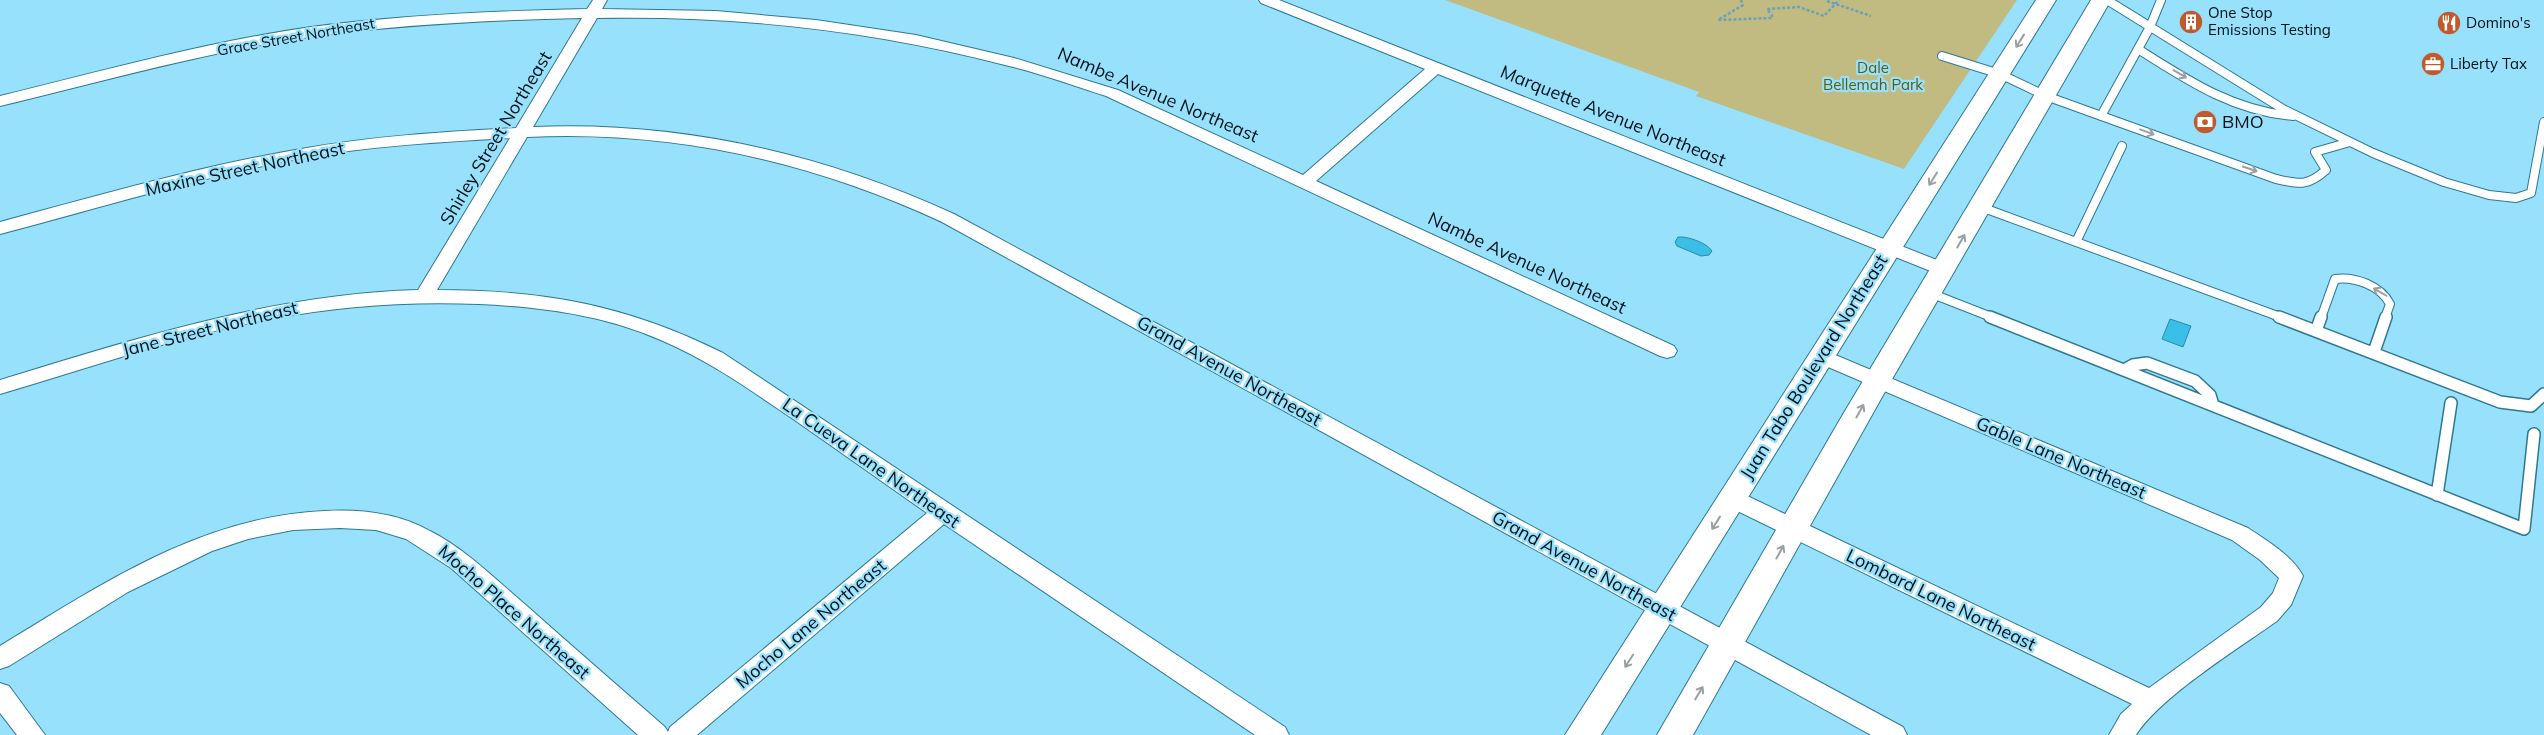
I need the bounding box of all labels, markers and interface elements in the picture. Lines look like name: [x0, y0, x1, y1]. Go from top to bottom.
place label: One Stop Emissions Testing: [2208, 3, 2331, 39]
building icon: One Stop Emissions Testing: [2178, 9, 2204, 35]
restaurant icon: Domino's: [2436, 10, 2462, 36]
street label: Grace Street Northeast: [216, 13, 376, 60]
place label: Domino's: [2466, 13, 2531, 32]
one-way arrow: [2015, 34, 2025, 48]
street label: Nambe Avenue Northeast: [1054, 42, 1262, 147]
street label: Shirley Street Northeast: [435, 47, 557, 229]
office icon: Liberty Tax: [2420, 51, 2446, 77]
place label: Liberty Tax: [2450, 54, 2527, 73]
park label: Dale Bellemah Park: [1823, 58, 1923, 94]
street label: Marquette Avenue Northeast: [1497, 60, 1729, 171]
one-way arrow: [2172, 70, 2186, 80]
bank icon: BMO: [2192, 109, 2218, 135]
place label: BMO: [2222, 110, 2264, 133]
one-way arrow: [2139, 128, 2154, 137]
street label: Maxine Street Northeast: [143, 136, 347, 201]
one-way arrow: [2242, 165, 2258, 175]
one-way arrow: [1928, 171, 1938, 185]
street label: Nambe Avenue Northeast: [1424, 206, 1630, 319]
one-way arrow: [1957, 235, 1967, 249]
street label: Juan Tabo Boulevard Northeast: [1735, 250, 1892, 483]
one-way arrow: [2374, 286, 2388, 296]
street label: Jane Street Northeast: [120, 296, 300, 361]
street label: Grand Avenue Northeast: [1133, 310, 1325, 431]
street label: La Cueva Lane Northeast: [778, 393, 964, 533]
one-way arrow: [1856, 404, 1866, 419]
street label: Gable Lane Northeast: [1973, 411, 2150, 504]
street label: Grand Avenue Northeast: [1488, 505, 1680, 626]
one-way arrow: [1710, 516, 1721, 530]
street label: Mocho Place Northeast: [434, 539, 595, 684]
street label: Lombard Lane Northeast: [1843, 544, 2040, 656]
one-way arrow: [1776, 546, 1786, 560]
street label: Mocho Lane Northeast: [731, 554, 891, 693]
one-way arrow: [1624, 653, 1634, 667]
one-way arrow: [1695, 687, 1705, 701]

